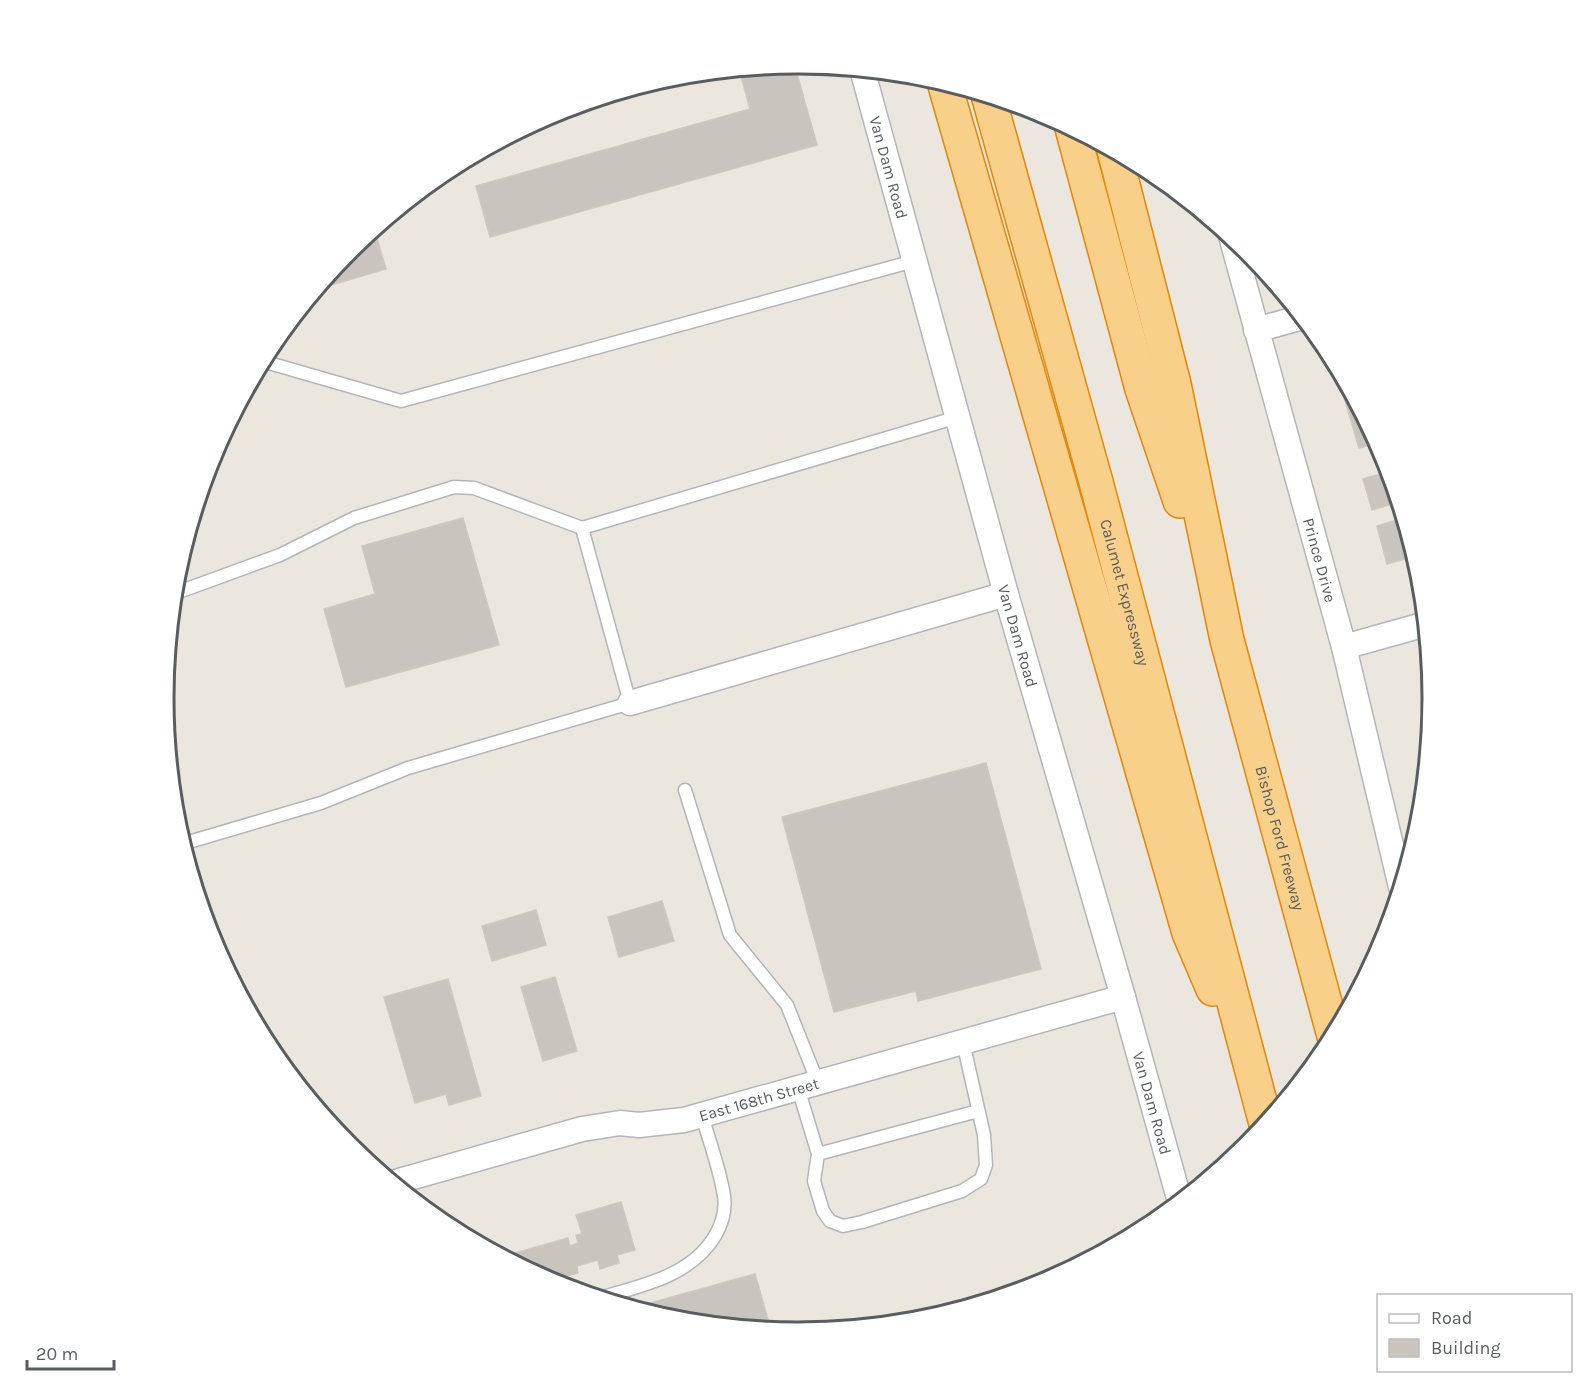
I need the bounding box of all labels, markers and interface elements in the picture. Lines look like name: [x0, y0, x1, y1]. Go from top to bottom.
street label: Van Dam Road: [865, 114, 912, 221]
street label: Prince Drive: [1299, 516, 1340, 604]
street label: Calumet Expressway: [1096, 517, 1153, 669]
street label: Van Dam Road: [994, 583, 1042, 689]
street label: Bishop Ford Freeway: [1251, 764, 1309, 913]
street label: Van Dam Road: [1129, 1050, 1175, 1157]
street label: East 168th Street: [697, 1074, 821, 1125]
legend: [1377, 1294, 1572, 1372]
text: Road: [1431, 1307, 1472, 1329]
scale bar: [27, 1333, 114, 1371]
text: Building: [1431, 1337, 1501, 1359]
text: 20 m: [36, 1343, 78, 1365]

